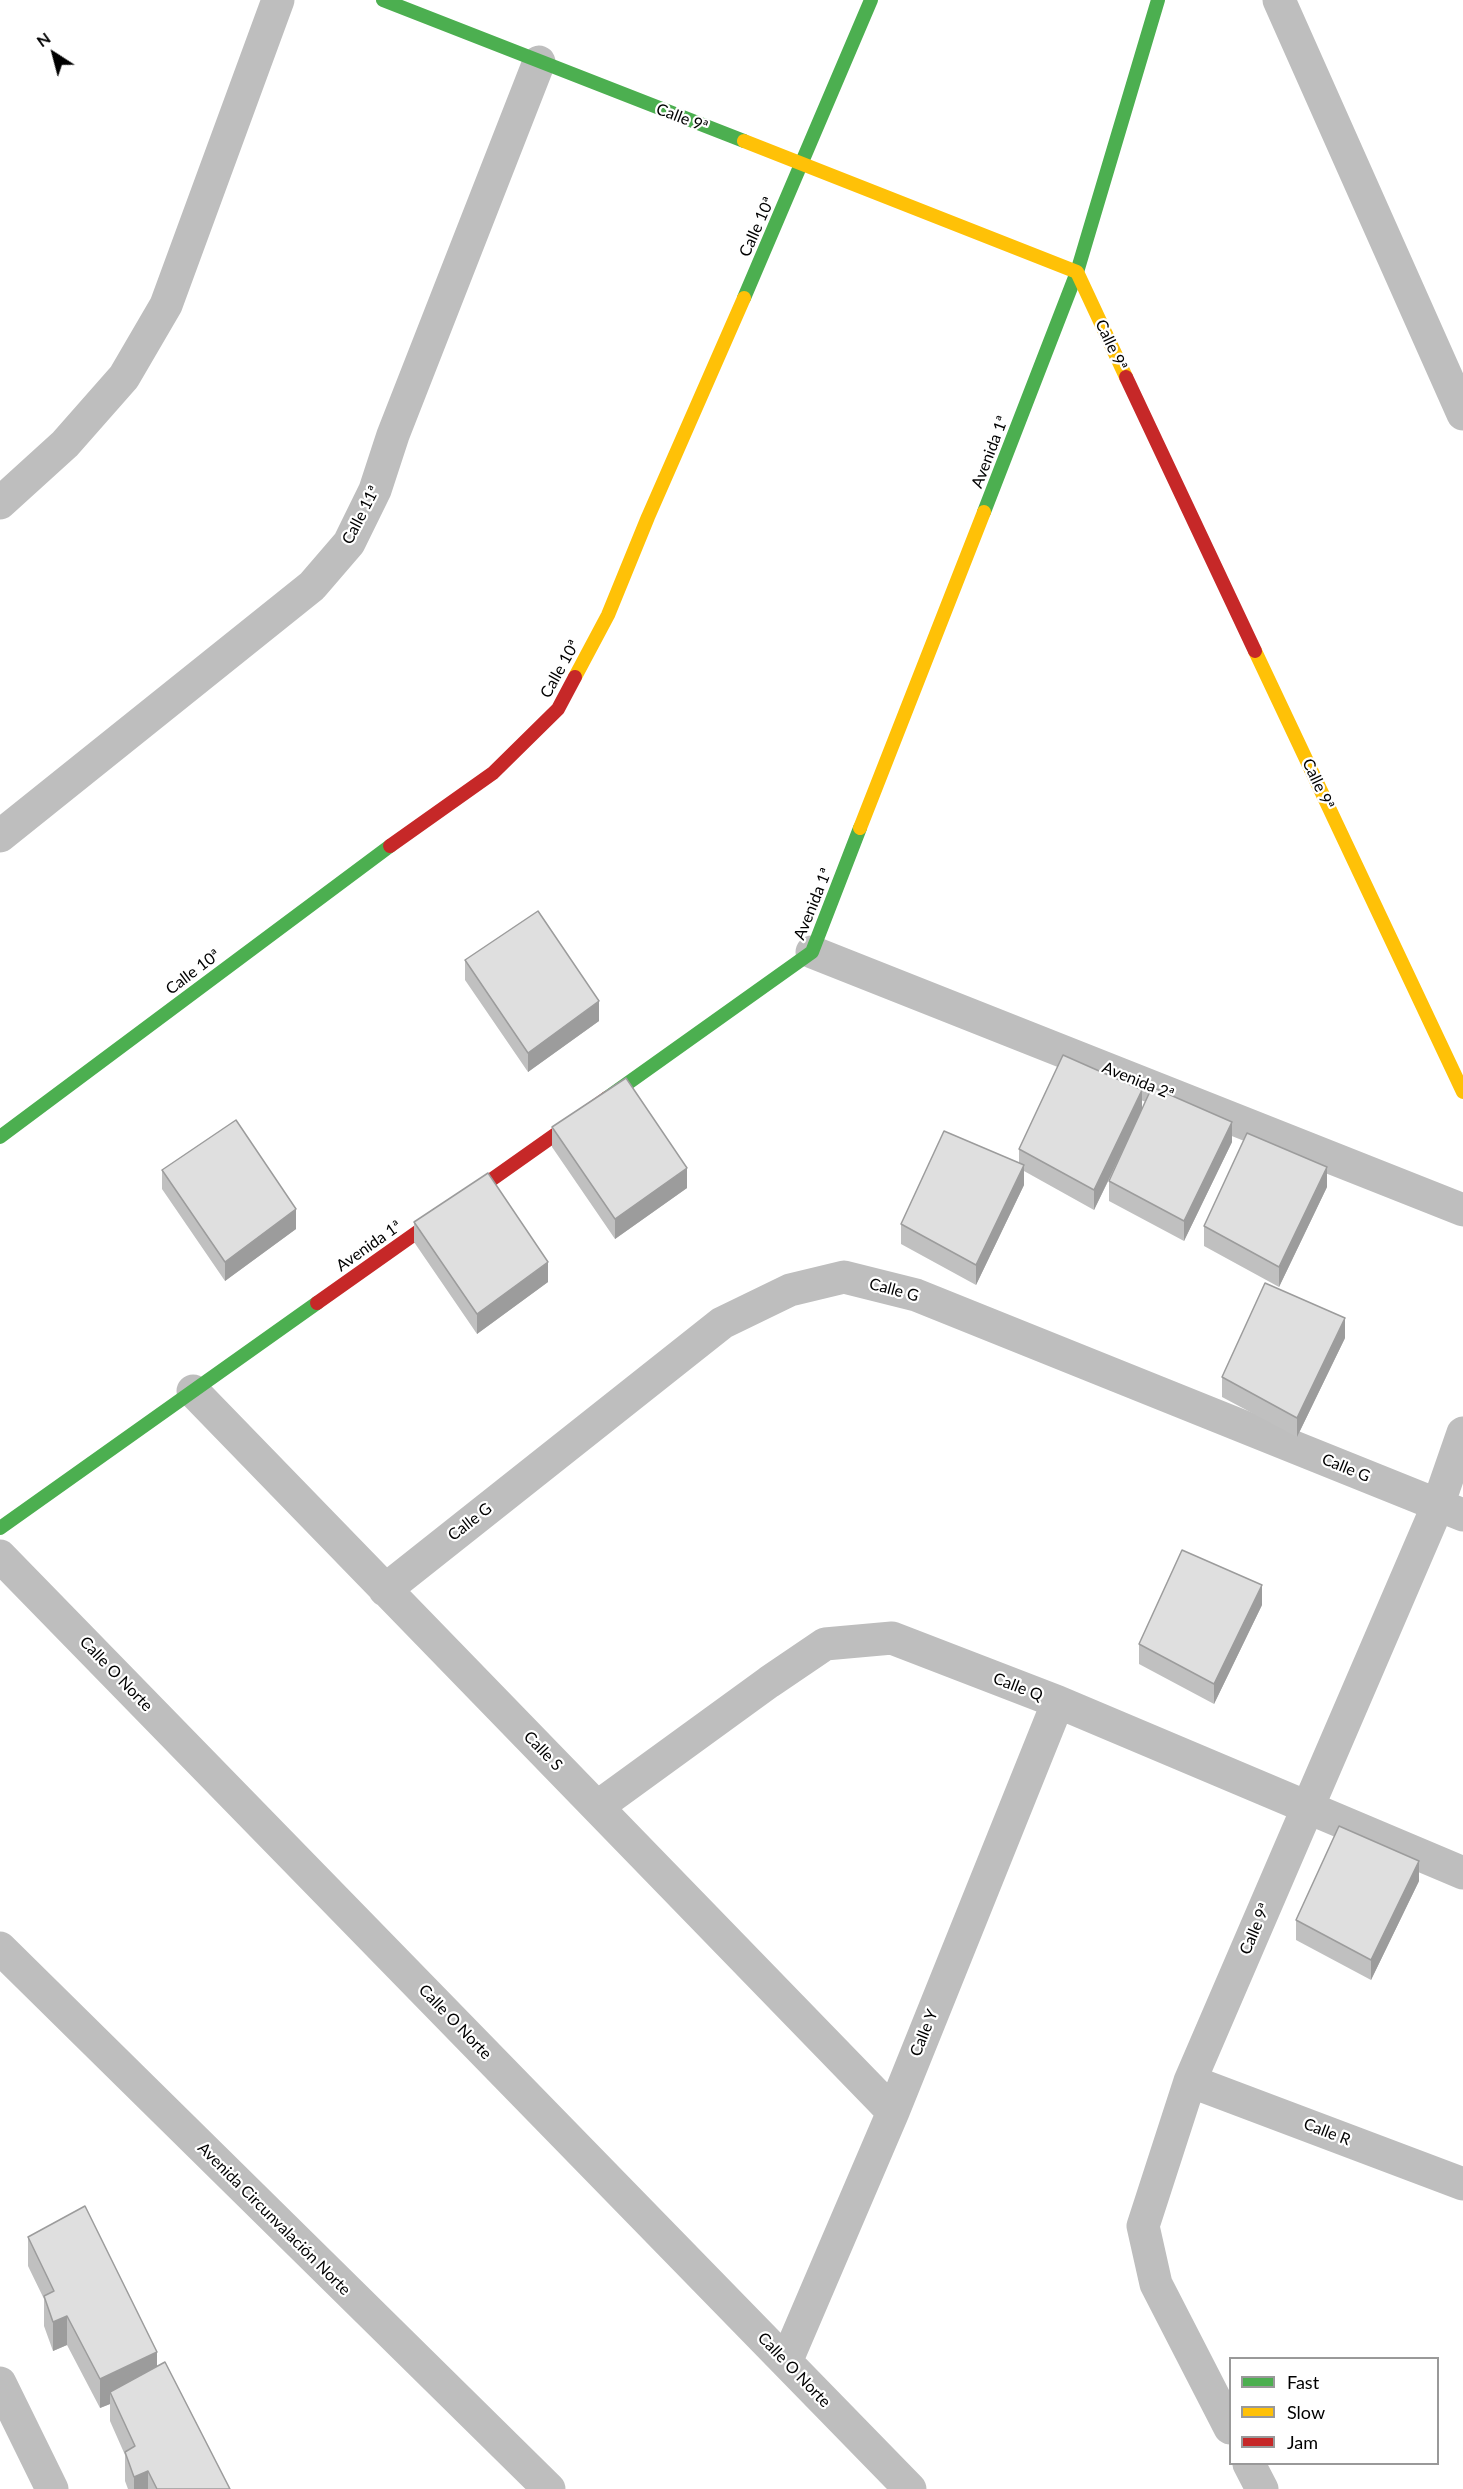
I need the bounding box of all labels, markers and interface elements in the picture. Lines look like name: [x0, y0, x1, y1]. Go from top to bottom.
north arrow: [24, 24, 84, 84]
text: N: [33, 28, 54, 50]
street label: Calle 9ª: [653, 99, 711, 137]
street label: Calle 10ª: [735, 194, 779, 260]
street label: Calle 9ª: [1091, 317, 1131, 373]
street label: Avenida 1ª: [967, 413, 1013, 491]
street label: Calle 11ª: [338, 482, 384, 548]
street label: Calle 10ª: [536, 637, 584, 701]
street label: Calle 9ª: [1298, 756, 1338, 812]
street label: Avenida 1ª: [790, 865, 836, 943]
street label: Calle 10ª: [162, 945, 224, 999]
street label: Avenida 2ª: [1099, 1058, 1177, 1104]
street label: Avenida 1ª: [333, 1216, 405, 1276]
street label: Calle G: [867, 1274, 921, 1306]
street label: Calle G: [1319, 1450, 1373, 1486]
street label: Calle G: [444, 1499, 496, 1545]
street label: Calle O Norte: [76, 1633, 156, 1715]
street label: Calle Q: [990, 1669, 1046, 1705]
street label: Calle S: [520, 1727, 566, 1775]
street label: Calle 9ª: [1236, 1900, 1274, 1958]
street label: Calle O Norte: [415, 1981, 495, 2063]
street label: Calle Y: [906, 2007, 942, 2059]
street label: Calle R: [1301, 2114, 1353, 2150]
street label: Avenida Circunvalación Norte: [194, 2139, 354, 2299]
street label: Calle O Norte: [754, 2329, 834, 2411]
legend: [1229, 2357, 1439, 2465]
text: Fast: [1287, 2371, 1319, 2393]
text: Slow: [1287, 2401, 1325, 2423]
text: Jam: [1287, 2431, 1318, 2453]

